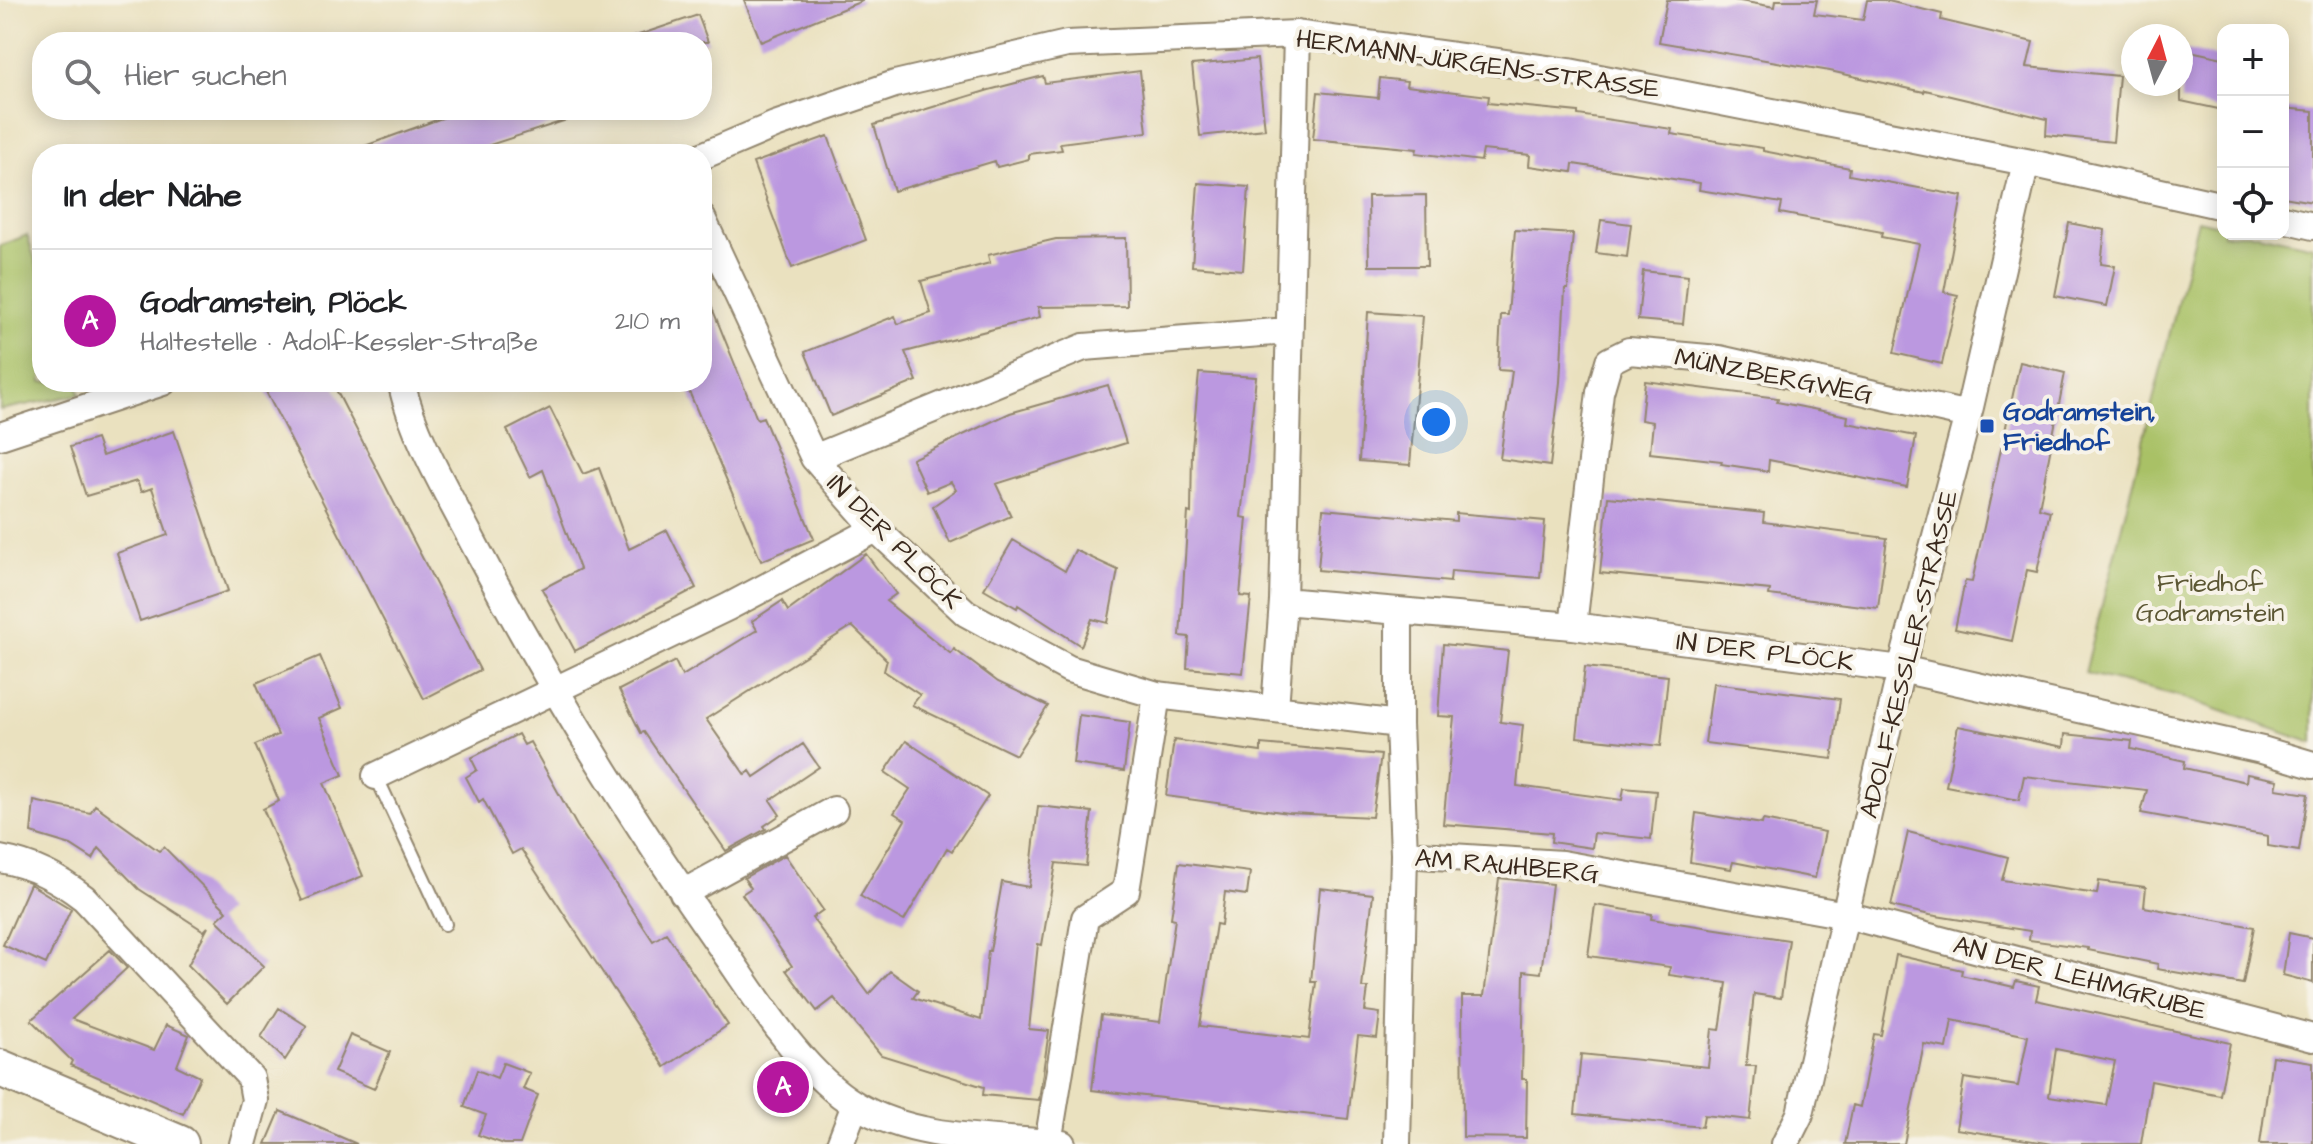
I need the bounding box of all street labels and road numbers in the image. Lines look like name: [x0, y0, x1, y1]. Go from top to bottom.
street label: HERMANN-JÜRGENS-STRASSE: [1294, 21, 1662, 107]
street label: MÜNZBERGWEG: [1672, 339, 1876, 413]
street label: IN DER PLÖCK: [819, 466, 970, 618]
street label: ADOLF-KESSLER-STRASSE: [1851, 487, 1967, 822]
street label: IN DER PLÖCK: [1674, 623, 1856, 681]
street label: AM RAUHBERG: [1413, 840, 1600, 892]
street label: AN DER LEHMGRUBE: [1949, 927, 2210, 1029]

